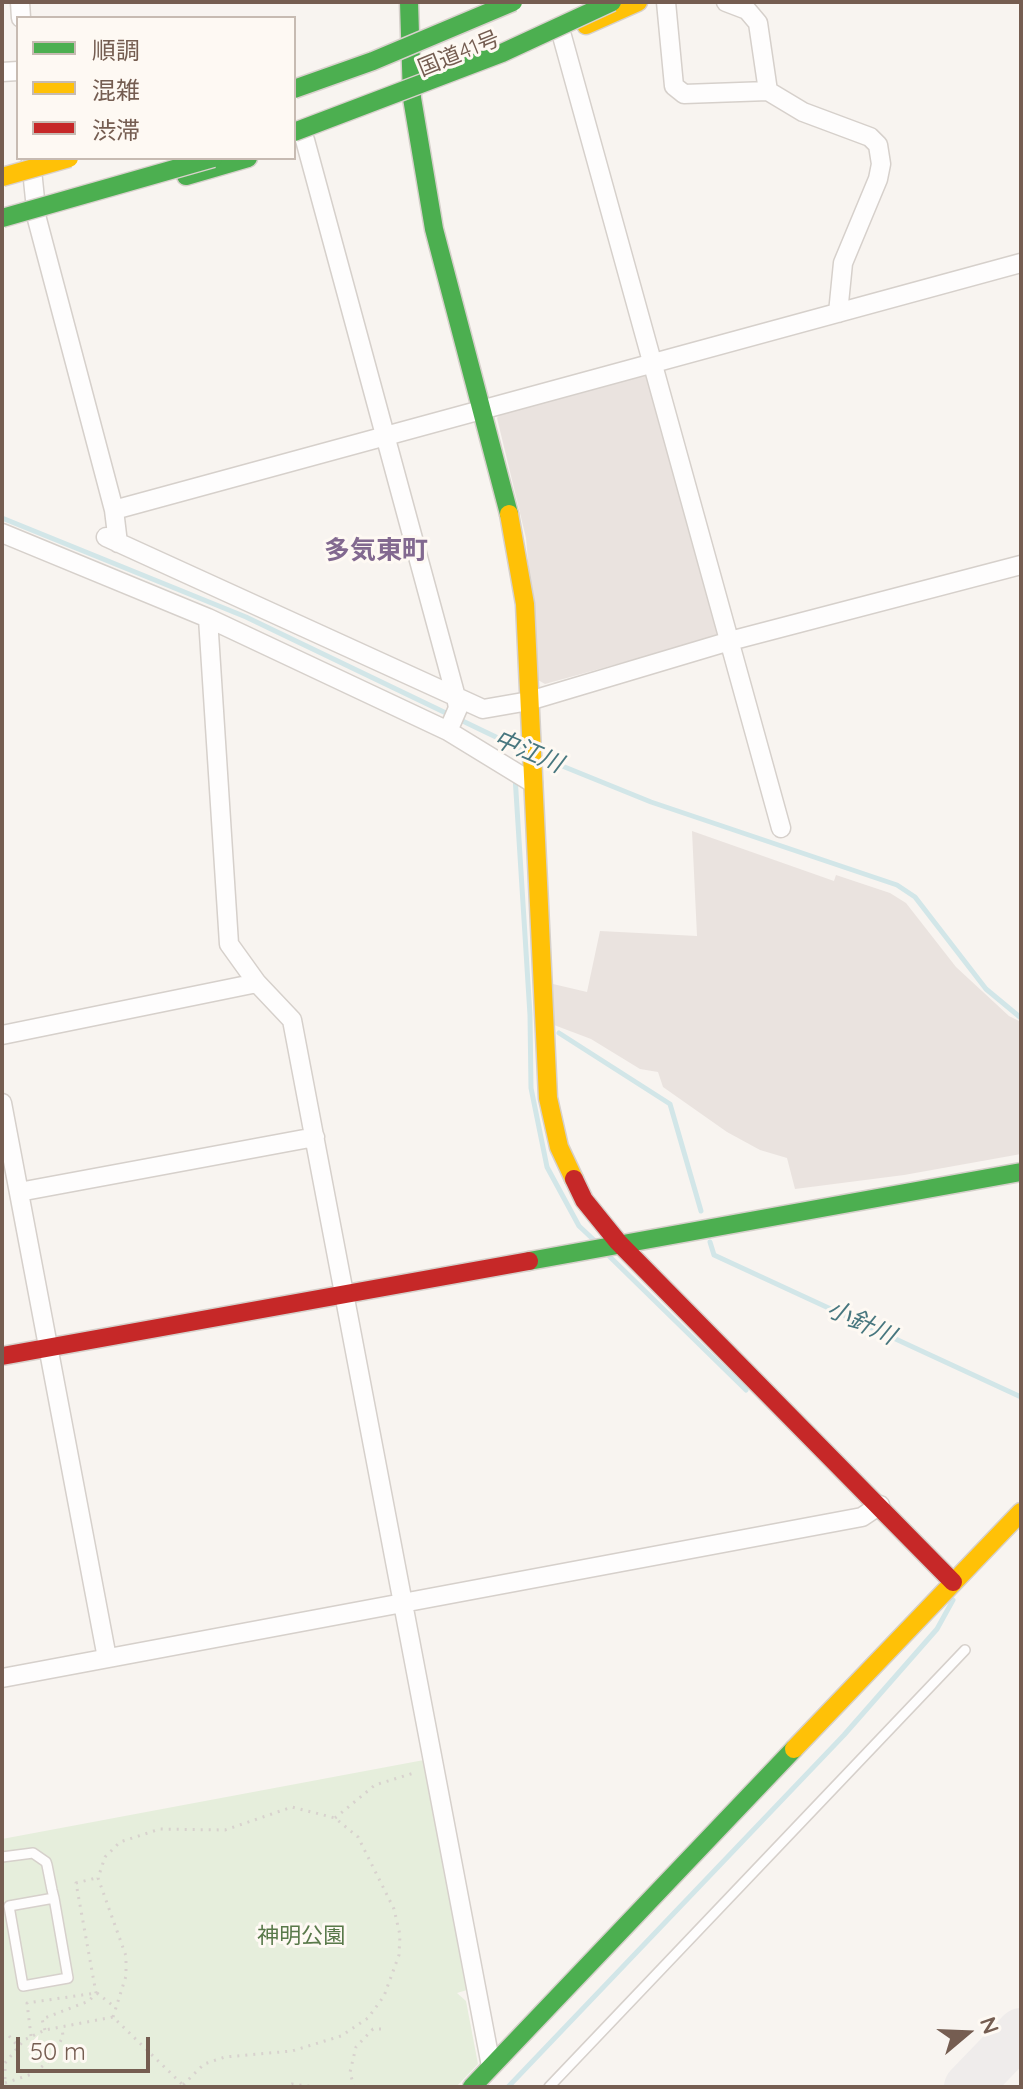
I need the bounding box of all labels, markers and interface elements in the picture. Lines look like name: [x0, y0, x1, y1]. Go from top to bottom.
legend: [16, 16, 296, 160]
street label: 国道41号: [414, 26, 504, 82]
text: 順調: [92, 35, 140, 65]
text: 混雑: [92, 75, 140, 105]
text: 渋滞: [92, 115, 140, 145]
district label: 多気東町: [324, 535, 428, 567]
water label: 中江川: [489, 725, 567, 779]
water label: 小針川: [822, 1295, 900, 1351]
park label: 神明公園: [257, 1923, 345, 1949]
north arrow: [927, 1993, 1007, 2073]
text: N: [974, 2013, 1006, 2037]
scale bar: [20, 2021, 154, 2071]
text: 50 m: [30, 2036, 86, 2066]

